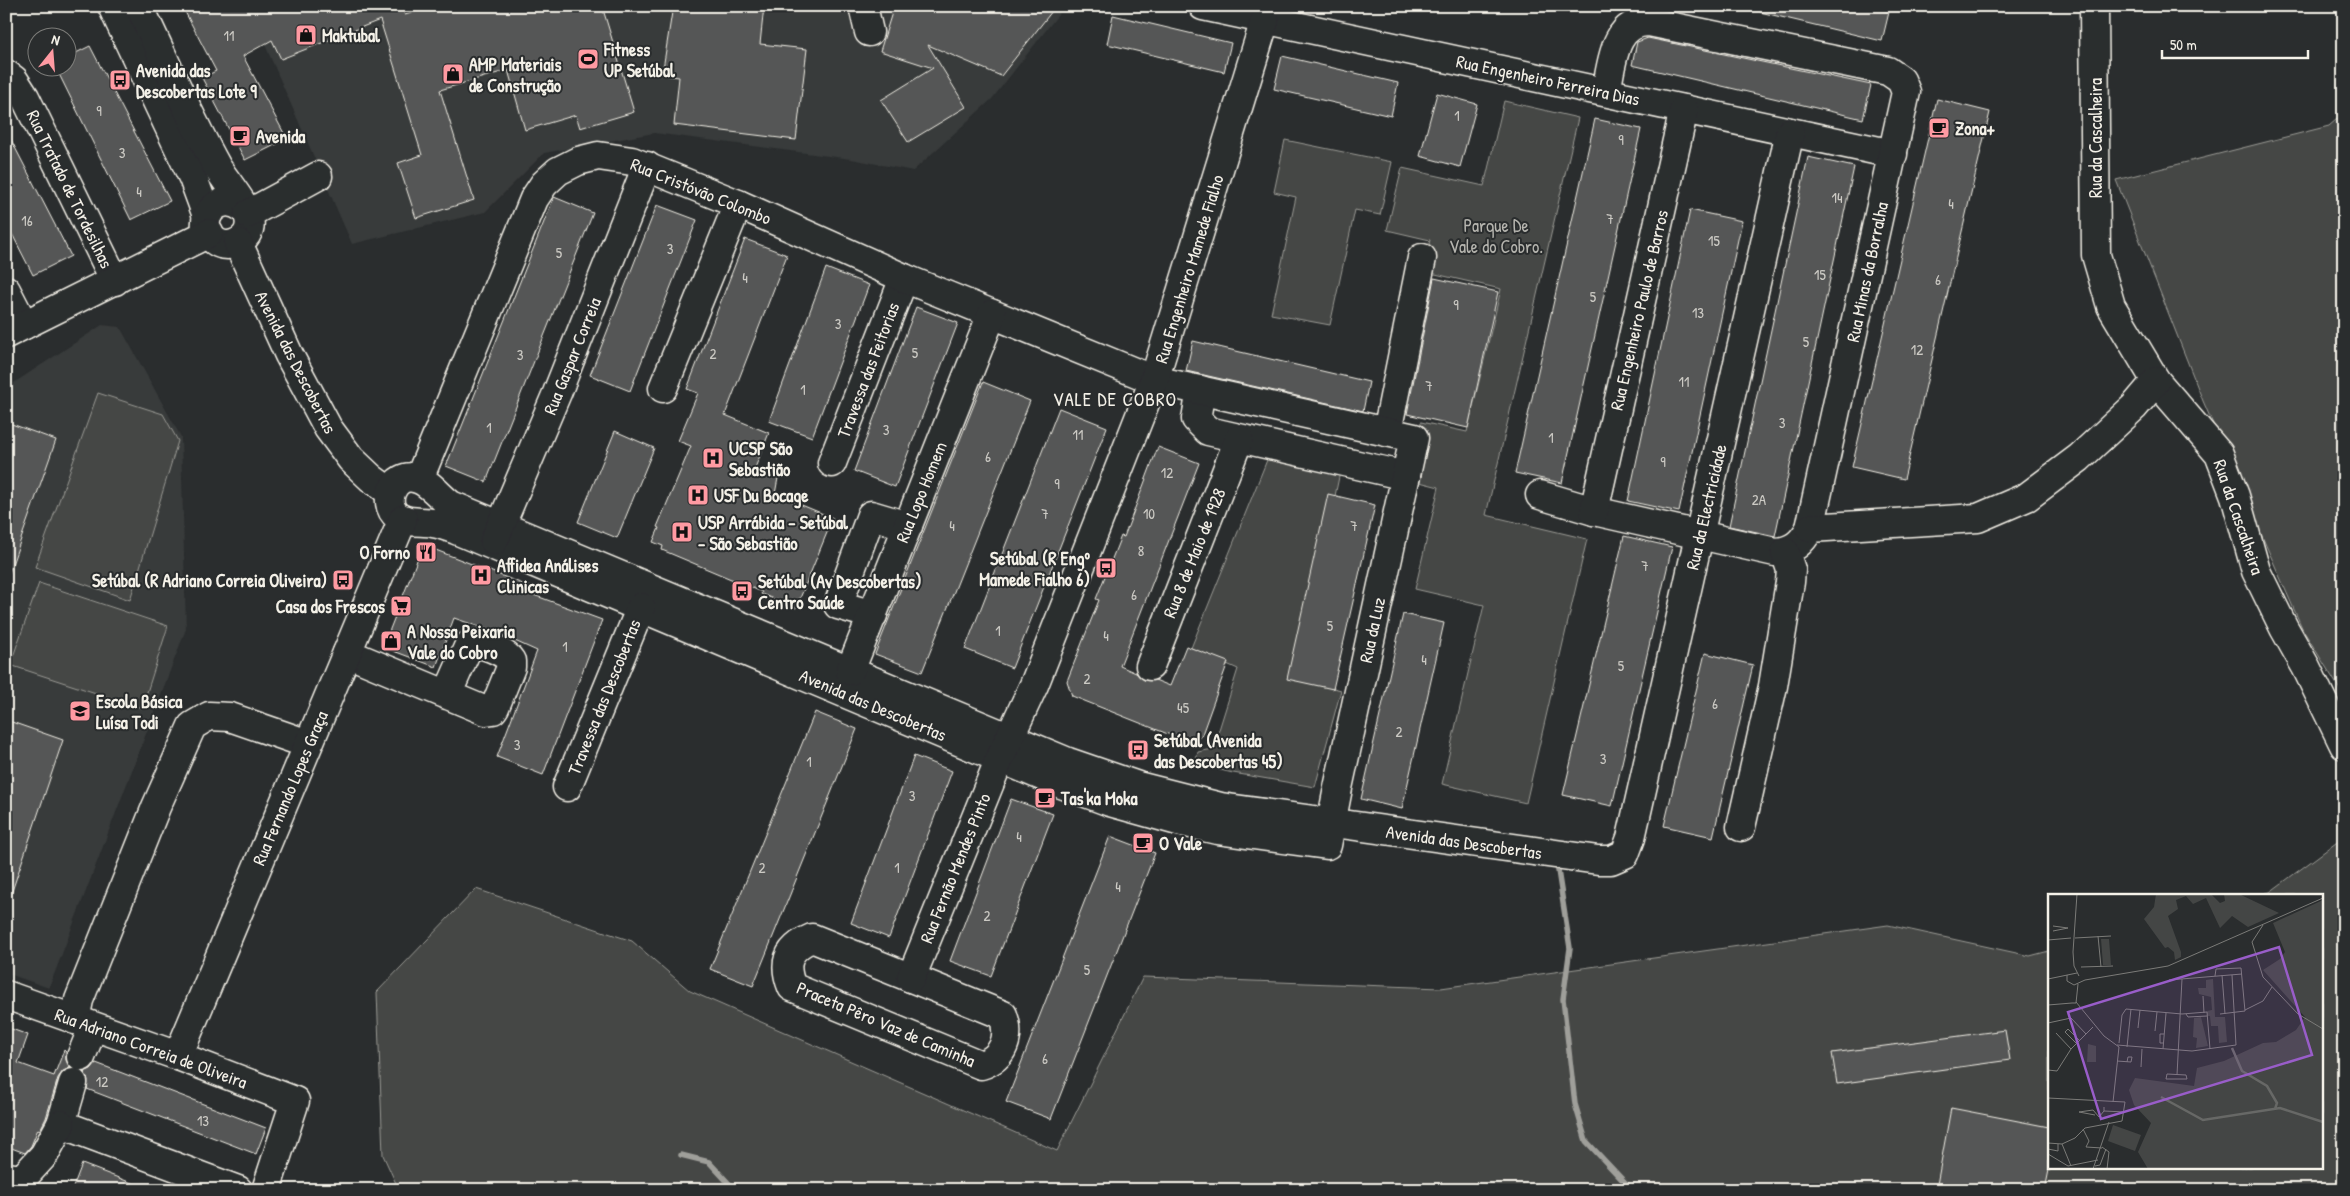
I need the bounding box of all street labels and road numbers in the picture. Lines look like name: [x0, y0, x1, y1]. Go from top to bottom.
street label: Rua Engenheiro Ferreira Dias: [1454, 48, 1642, 112]
street label: Rua da Cascalheira: [2083, 78, 2108, 198]
street label: Rua Tratado de Tordesilhas: [21, 106, 119, 272]
street label: Rua Cristóvão Colombo: [627, 151, 775, 231]
street label: Rua Engenheiro Mamede Fialho: [1148, 172, 1230, 366]
street label: Rua Minas da Borralha: [1840, 200, 1894, 344]
street label: Rua Engenheiro Paulo de Barros: [1604, 207, 1674, 413]
street label: Avenida das Descobertas: [249, 286, 343, 438]
street label: Rua Gaspar Correia: [537, 294, 607, 418]
street label: Travessa das Feitorias: [831, 299, 905, 441]
street label: Rua Lopo Homem: [889, 438, 953, 546]
street label: Rua da Electricidade: [1679, 442, 1733, 572]
street label: Rua da Cascalheira: [2208, 456, 2270, 578]
street label: Rua 8 de Maio de 1928: [1157, 484, 1231, 622]
street label: Rua da Luz: [1353, 595, 1391, 665]
street label: Travessa das Descobertas: [561, 616, 647, 778]
street label: Avenida das Descobertas: [796, 663, 950, 747]
street label: Rua Fernando Lopes Graça: [246, 707, 334, 869]
street label: Rua Fernão Mendes Pinto: [914, 789, 996, 947]
street label: Avenida das Descobertas: [1384, 819, 1544, 865]
street label: Praceta Pêro Vaz de Caminha: [793, 975, 979, 1073]
street label: Rua Adriano Correia de Oliveira: [51, 1002, 251, 1094]

